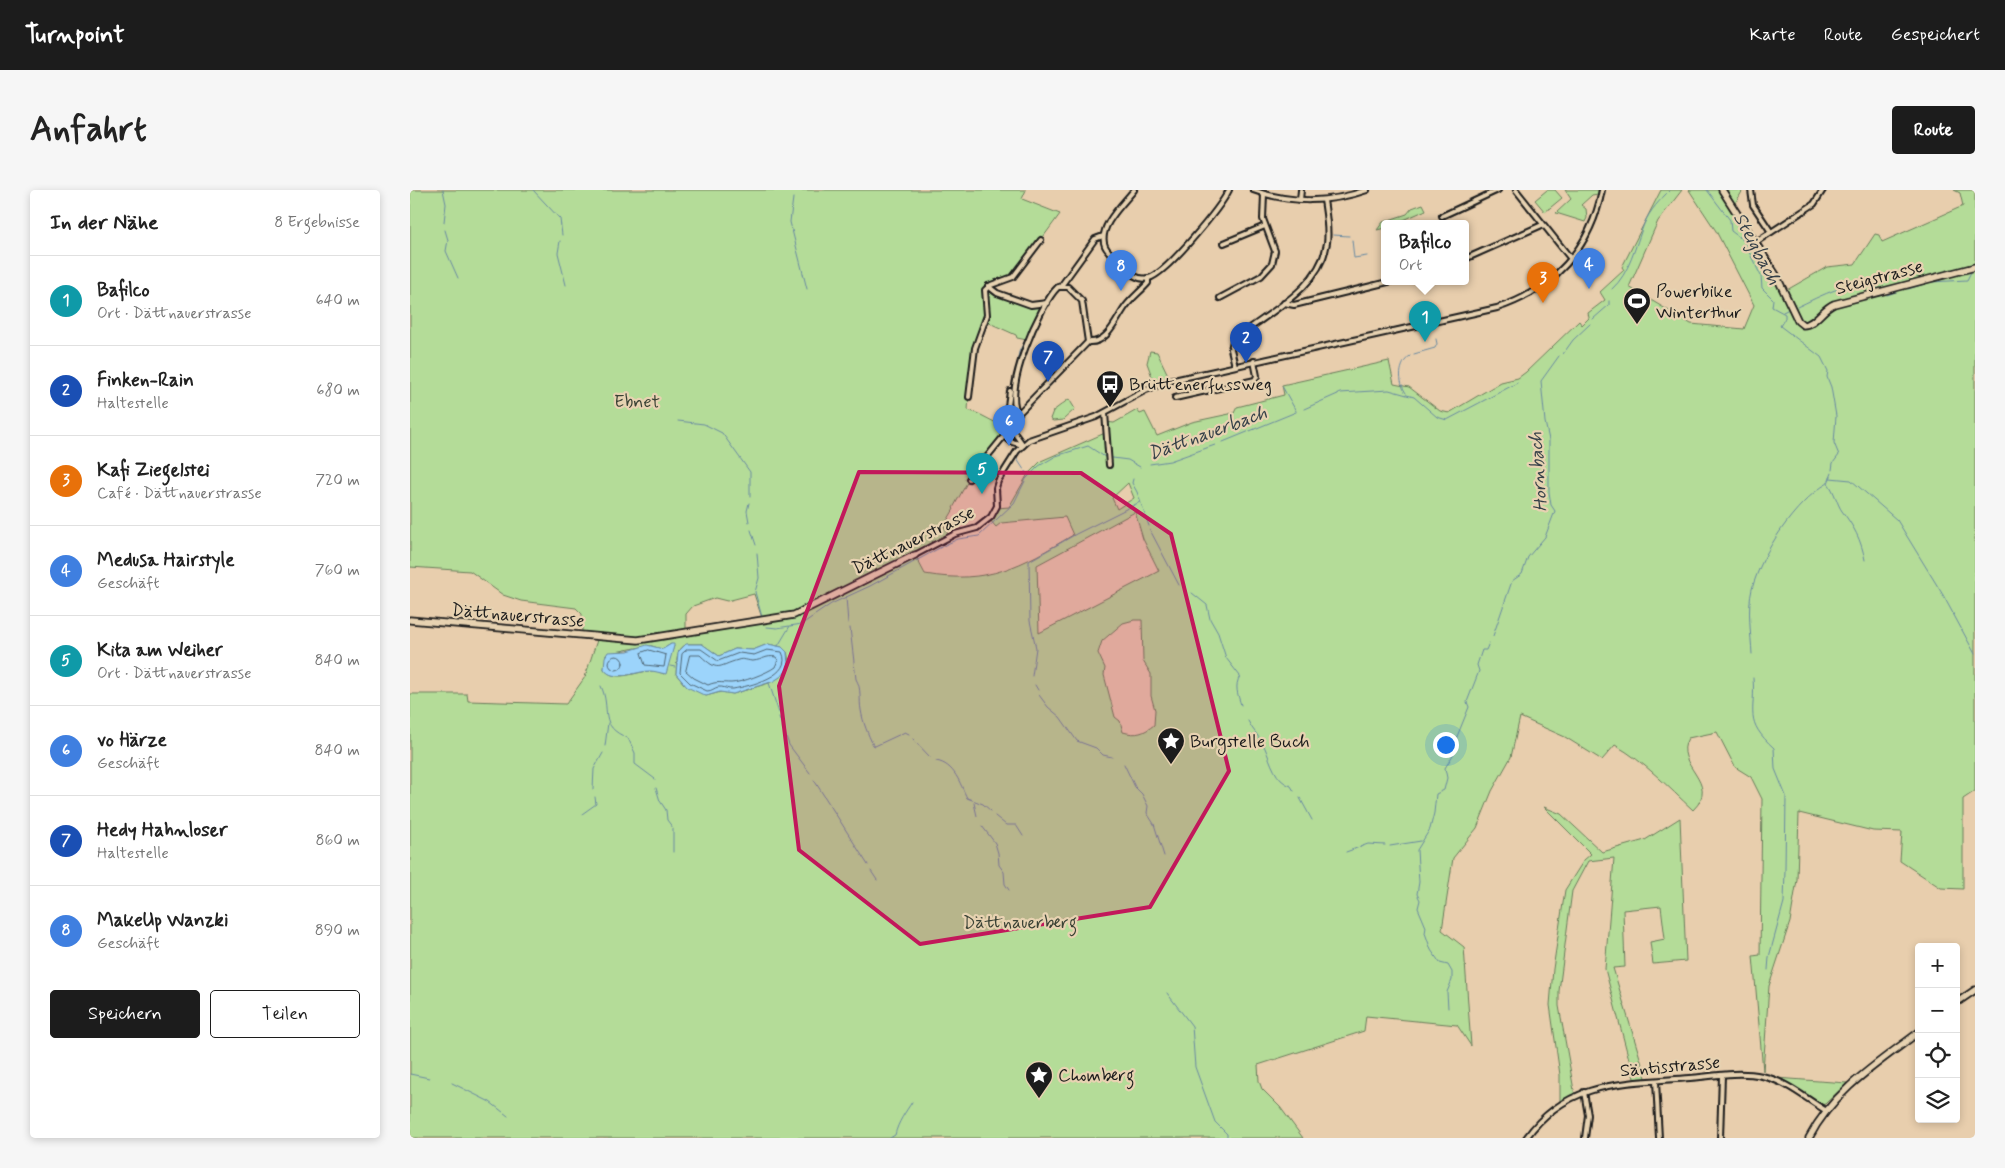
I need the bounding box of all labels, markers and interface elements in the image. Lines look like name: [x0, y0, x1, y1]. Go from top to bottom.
text: Turnpoint: [25, 20, 125, 51]
text: Karte: [1750, 23, 1796, 47]
text: Route: [1824, 23, 1863, 47]
text: Gespeichert: [1891, 23, 1980, 47]
button: Route: [1892, 106, 1975, 154]
text: Anfahrt: [30, 107, 147, 153]
water label: Steigbach: [1727, 208, 1786, 290]
text: In der Nähe: [50, 209, 158, 237]
text: 8 Ergebnisse: [274, 212, 360, 233]
popup: [1381, 220, 1469, 285]
text: Bafilco: [1399, 230, 1451, 255]
pin: 4: [1573, 248, 1605, 289]
pin: 8: [1105, 250, 1137, 291]
text: Ort: [1399, 255, 1422, 276]
street label: Steigstrasse: [1833, 255, 1926, 301]
pin: 3: [1527, 262, 1559, 303]
text: Bafilco: [97, 278, 150, 303]
place label: Powerbike Winterthur: [1656, 280, 1742, 325]
sports icon: Powerbike Winterthur: [1622, 286, 1652, 325]
text: 1: [62, 290, 70, 311]
text: 640 m: [315, 290, 360, 311]
pin: 1: [1409, 301, 1441, 342]
text: Ort · Dättnauerstrasse: [97, 303, 251, 324]
pin: 2: [1230, 322, 1262, 363]
pin: 7: [1032, 341, 1064, 382]
text: Finken-Rain: [97, 368, 194, 393]
bus stop icon: Brüttenerfussweg: [1095, 369, 1125, 408]
place label: Brüttenerfussweg: [1129, 373, 1272, 397]
text: 2: [62, 380, 70, 401]
text: 680 m: [316, 380, 360, 401]
park label: Ebnet: [614, 390, 660, 414]
text: Haltestelle: [97, 393, 169, 414]
water label: Dättnauerbach: [1145, 400, 1271, 467]
pin: 6: [993, 405, 1025, 446]
water label: Hornbach: [1523, 431, 1554, 513]
pin: 5: [966, 453, 998, 494]
text: Kafi Ziegelstei: [97, 458, 210, 483]
text: 3: [62, 470, 70, 491]
text: 720 m: [315, 470, 360, 491]
text: Café · Dättnauerstrasse: [97, 483, 262, 504]
street label: Dättnauerstrasse: [848, 501, 979, 581]
text: Medusa Hairstyle: [97, 548, 235, 573]
text: 4: [61, 560, 71, 581]
text: 760 m: [315, 560, 360, 581]
text: Geschäft: [97, 573, 159, 594]
street label: Dättnauerstrasse: [450, 598, 585, 634]
text: Kita am Weiher: [97, 638, 223, 663]
text: 5: [61, 650, 71, 671]
text: 840 m: [315, 650, 360, 671]
text: Ort · Dättnauerstrasse: [97, 663, 251, 684]
place icon: Burgstelle Buch: [1156, 726, 1186, 765]
text: vo Härze: [97, 728, 167, 753]
place label: Burgstelle Buch: [1190, 730, 1310, 755]
your location: [1433, 732, 1459, 758]
text: 6: [62, 740, 70, 761]
text: 840 m: [315, 740, 360, 761]
text: Geschäft: [97, 753, 159, 774]
text: Hedy Hahnloser: [97, 818, 228, 843]
text: 7: [61, 830, 71, 851]
text: 860 m: [315, 830, 360, 851]
text: Haltestelle: [97, 843, 169, 864]
text: MakeUp Wanzki: [97, 908, 228, 933]
park label: Dättnauerberg: [963, 911, 1077, 937]
text: 8: [61, 920, 71, 941]
text: 890 m: [315, 920, 360, 941]
text: Geschäft: [97, 933, 159, 954]
map controls: [1915, 943, 1960, 1123]
button: +: [1915, 943, 1960, 988]
button: −: [1915, 988, 1960, 1033]
button: Speichern: [50, 990, 200, 1038]
button: Teilen: [210, 990, 360, 1038]
button: locate: [1915, 1033, 1960, 1078]
street label: Säntisstrasse: [1619, 1051, 1721, 1083]
place icon: Chomberg: [1024, 1060, 1054, 1099]
place label: Chomberg: [1058, 1064, 1134, 1090]
button: layers: [1915, 1078, 1960, 1123]

